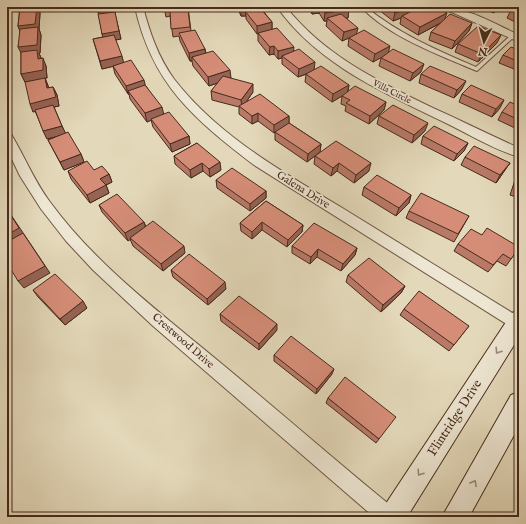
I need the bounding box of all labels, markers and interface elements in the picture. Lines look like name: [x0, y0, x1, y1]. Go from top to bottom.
north arrow: [464, 22, 504, 62]
text: N: [477, 43, 490, 59]
street label: Villa Circle: [370, 77, 413, 106]
street label: Galena Drive: [274, 168, 332, 212]
street label: Crestwood Drive: [149, 310, 217, 372]
one-way arrow: [496, 347, 503, 354]
street label: Flintridge Drive: [424, 376, 486, 459]
one-way arrow: [417, 469, 425, 476]
one-way arrow: [469, 480, 477, 487]

